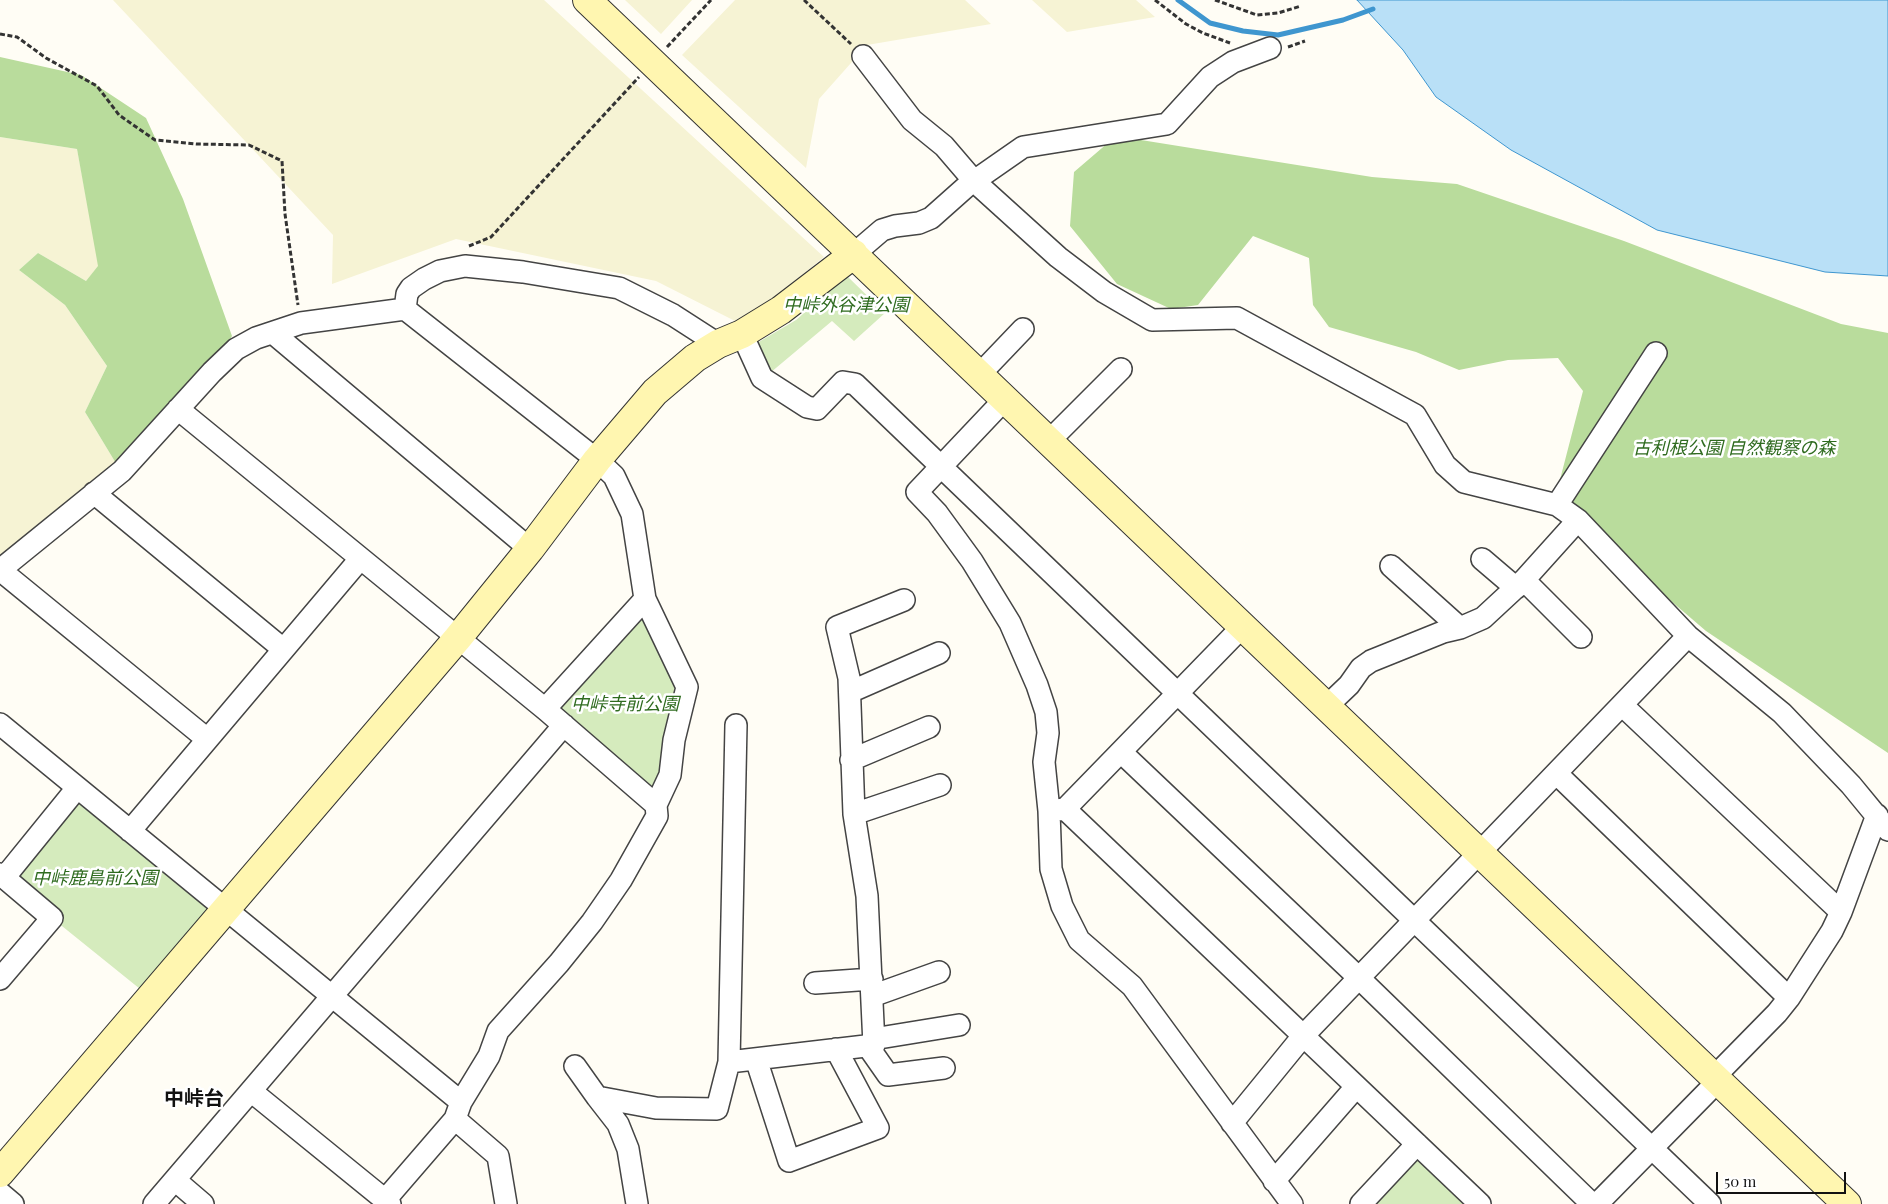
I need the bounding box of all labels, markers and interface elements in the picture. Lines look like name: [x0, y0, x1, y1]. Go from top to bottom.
park label: 中峠外谷津公園: [783, 294, 909, 316]
park label: 古利根公園 自然観察の森: [1633, 437, 1835, 459]
park label: 中峠寺前公園: [571, 693, 679, 715]
park label: 中峠鹿島前公園: [32, 867, 158, 889]
district label: 中峠台: [164, 1087, 224, 1111]
scale bar: [1718, 1162, 1848, 1194]
text: 50 m: [1724, 1171, 1756, 1191]

